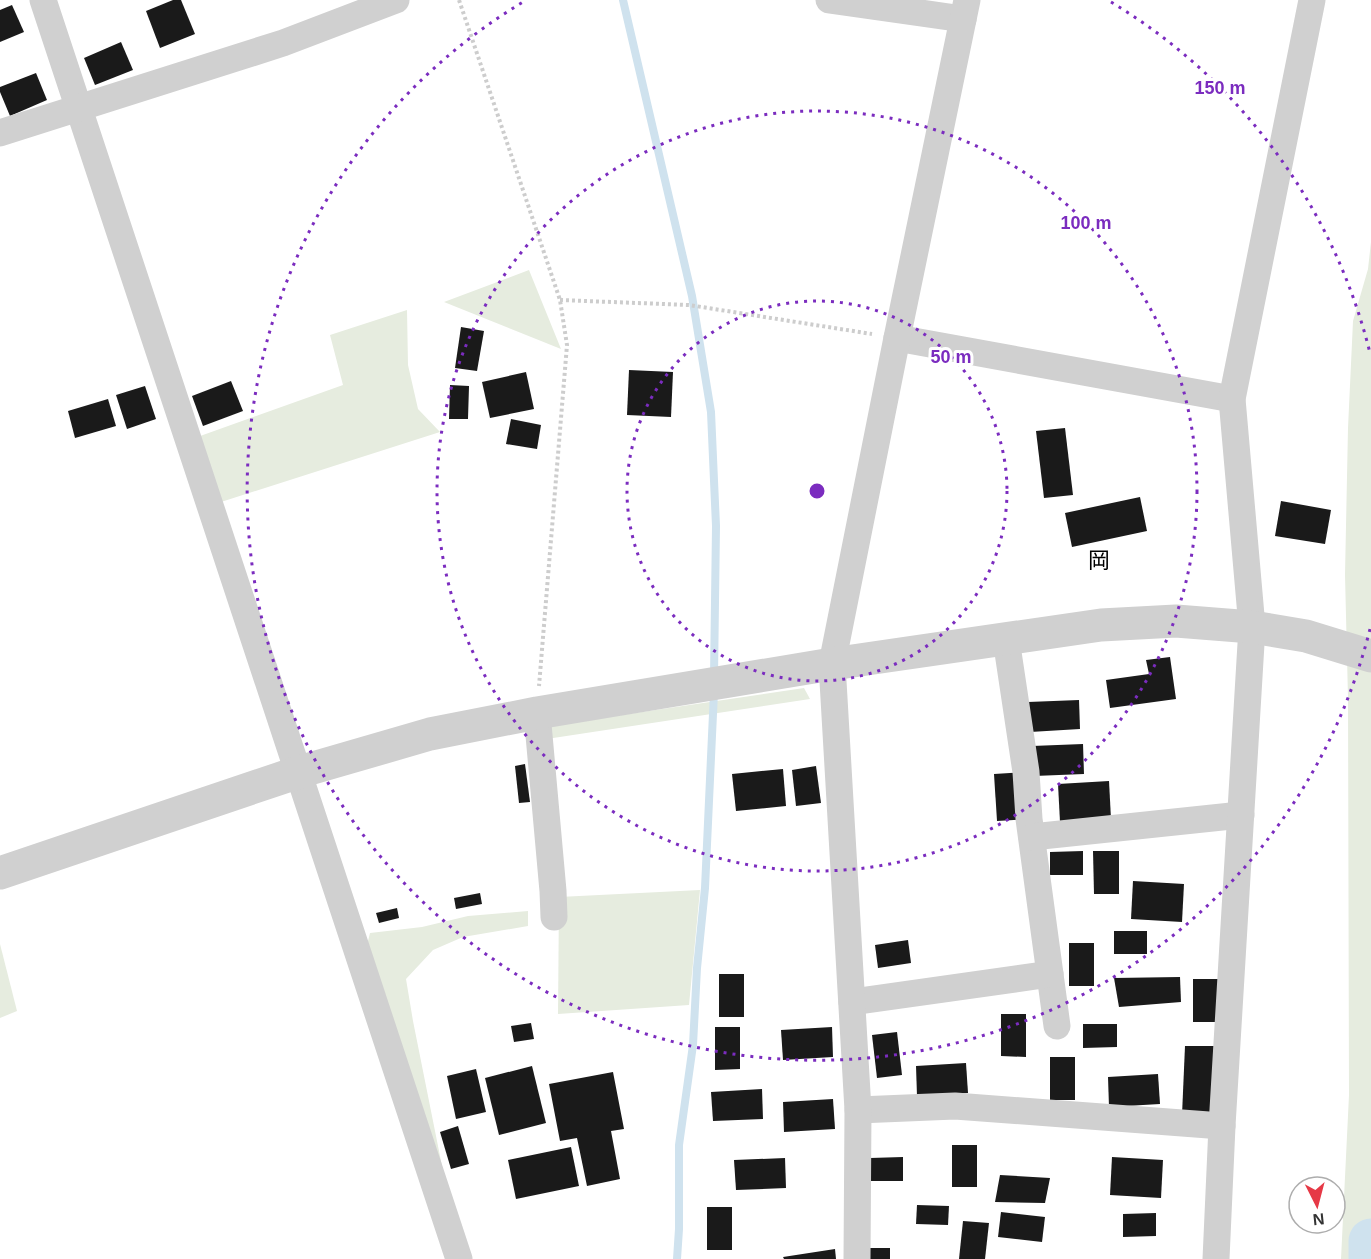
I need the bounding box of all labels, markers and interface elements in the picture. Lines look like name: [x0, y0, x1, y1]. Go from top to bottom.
text: 150 m: [1194, 78, 1246, 98]
text: 100 m: [1060, 213, 1112, 233]
text: 50 m: [930, 347, 972, 367]
centre of rings: [807, 481, 827, 501]
district label: 岡: [1088, 548, 1110, 573]
north arrow: [1287, 1175, 1347, 1235]
text: N: [1312, 1210, 1325, 1228]

